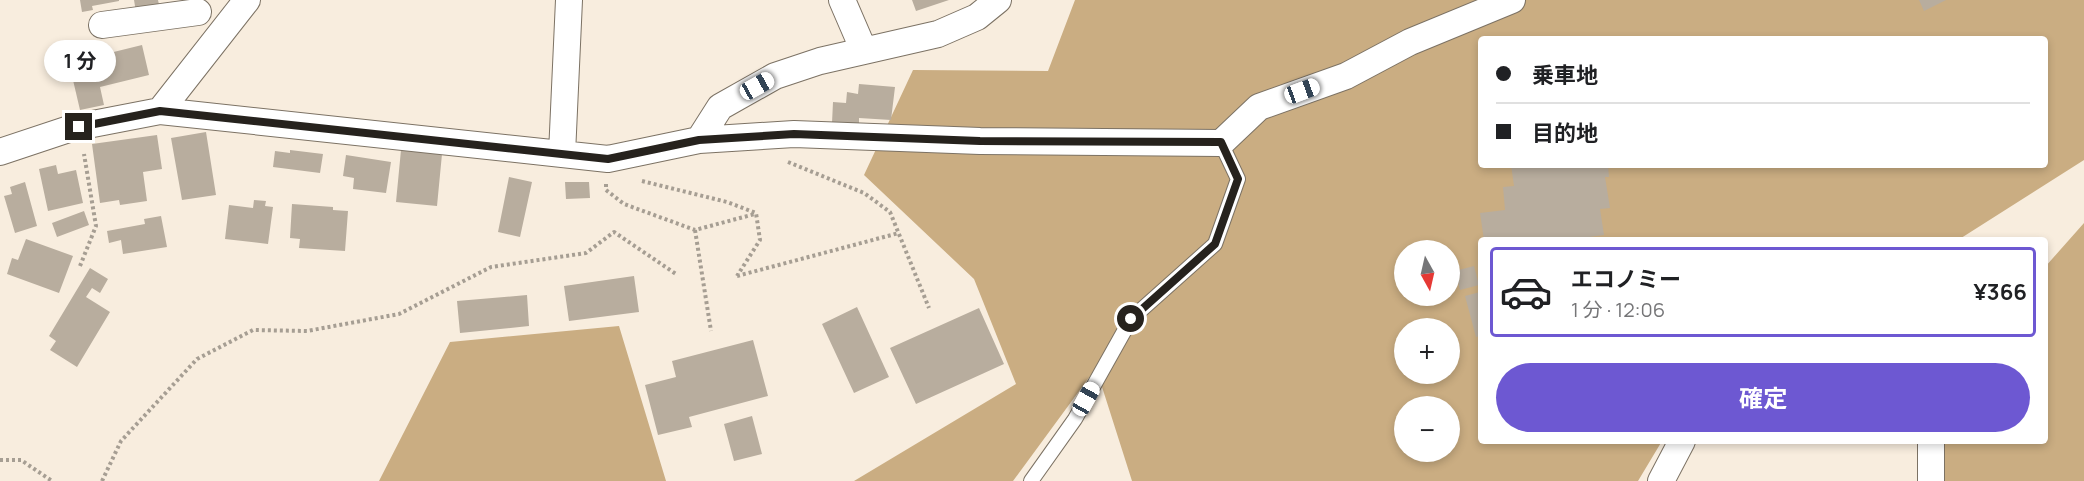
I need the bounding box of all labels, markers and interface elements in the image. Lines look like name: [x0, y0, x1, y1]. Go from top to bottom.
callout: 1 分: [43, 40, 115, 82]
text: 1 分: [64, 47, 96, 74]
text: 乗車地: [1532, 60, 1598, 90]
car: [737, 69, 777, 103]
car: [1282, 76, 1322, 106]
route end: [65, 113, 92, 140]
text: 目的地: [1532, 118, 1598, 148]
north arrow: [1394, 240, 1460, 306]
map controls: [1394, 240, 1460, 462]
text: エコノミー: [1571, 264, 1681, 294]
icon: car: [1499, 265, 1553, 319]
text: ¥366: [1973, 277, 2027, 307]
text: 1 分 · 12:06: [1571, 296, 1665, 323]
route start: [1117, 305, 1144, 332]
button: +: [1394, 318, 1460, 384]
button: 確定: [1496, 363, 2030, 432]
car: [1069, 379, 1103, 419]
button: −: [1394, 396, 1460, 462]

